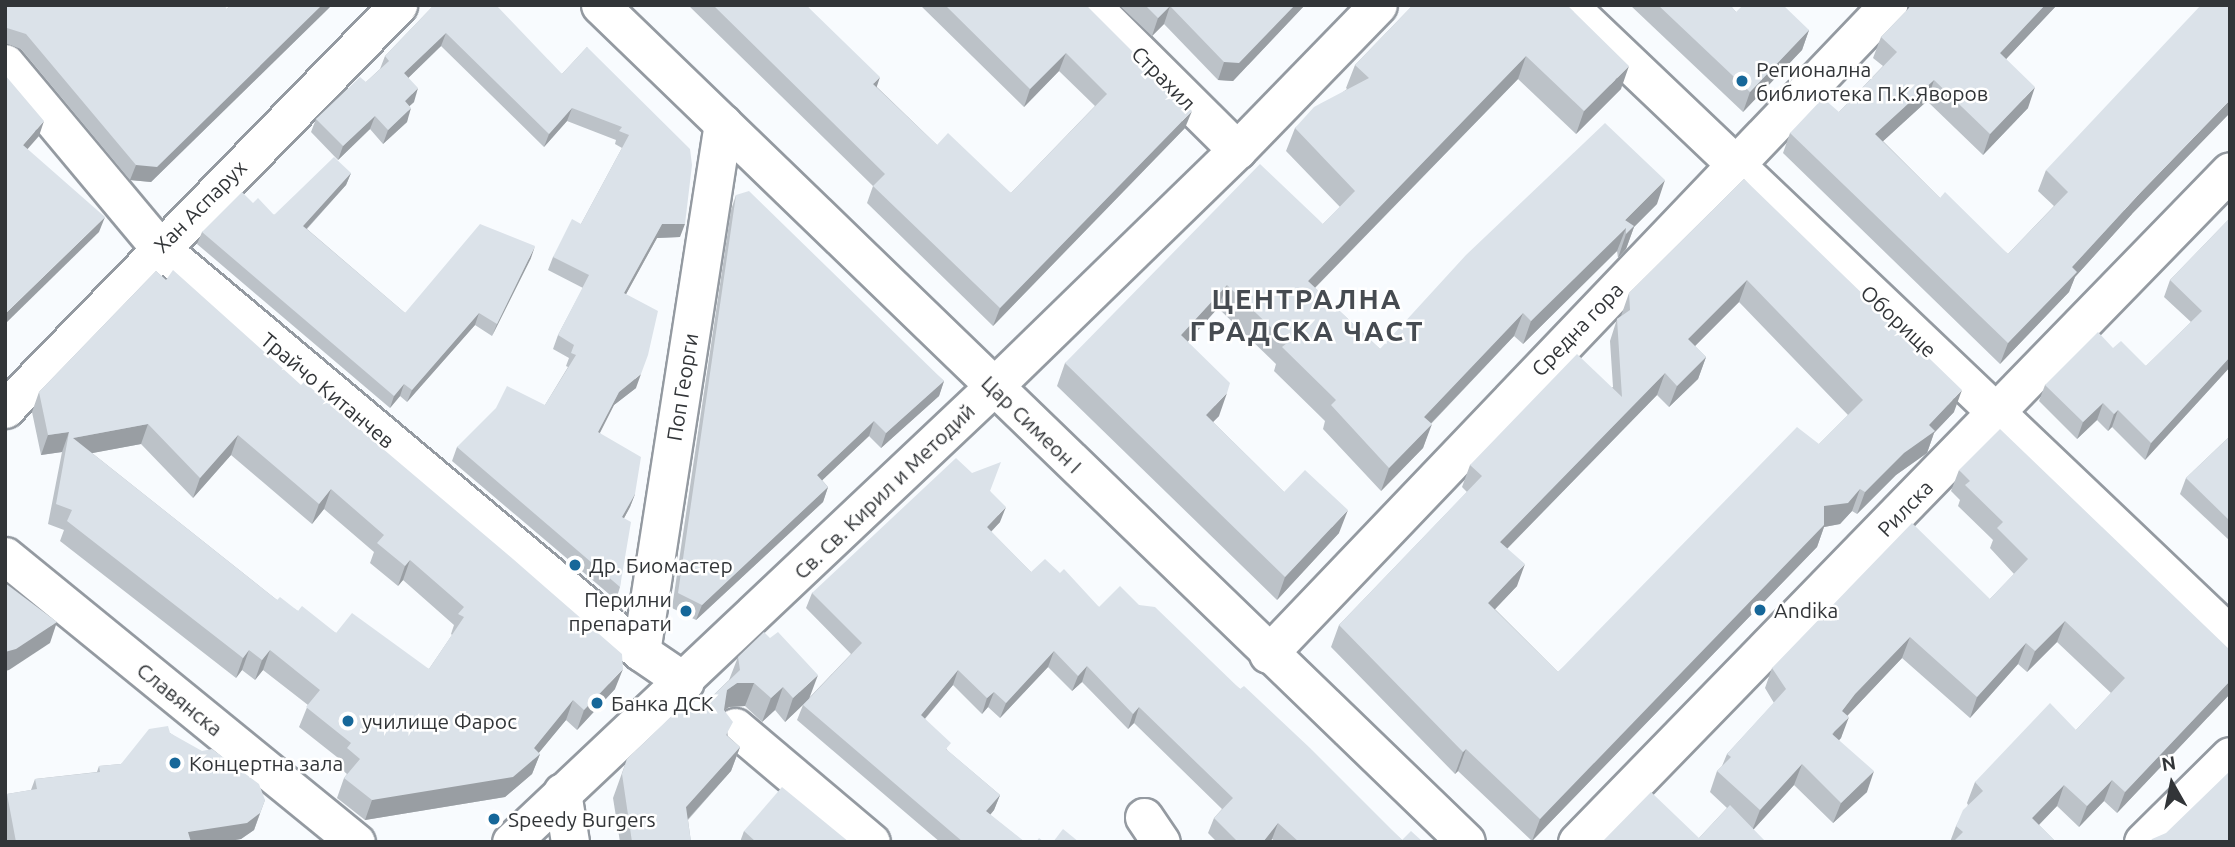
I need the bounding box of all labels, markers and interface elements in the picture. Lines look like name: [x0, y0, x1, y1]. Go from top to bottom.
street label: Страхил: [1127, 41, 1201, 115]
place label: Регионална библиотека П.К.Яворов: [1756, 56, 1988, 106]
marker: Регионална библиотека П.К.Яворов: [1734, 73, 1750, 89]
street label: Хан Аспарух: [149, 155, 251, 257]
street label: Средна гора: [1526, 277, 1628, 381]
street label: Оборище: [1856, 280, 1942, 362]
district label: ЦЕНТРАЛНА ГРАДСКА ЧАСТ: [1191, 282, 1423, 348]
street label: Трайчо Китанчев: [256, 327, 400, 453]
street label: Поп Георги: [661, 331, 703, 443]
street label: Цар Симеон I: [977, 370, 1087, 478]
street label: Св. Св. Кирил и Методий: [788, 398, 980, 584]
street label: Рилска: [1872, 475, 1938, 541]
place label: Др. Биомастер: [589, 552, 733, 578]
marker: Др. Биомастер: [567, 557, 583, 573]
place label: Перилни препарати: [568, 586, 672, 636]
place label: Andika: [1774, 597, 1838, 623]
marker: Andika: [1752, 602, 1768, 618]
marker: Перилни препарати: [678, 603, 694, 619]
street label: Славянска: [132, 657, 228, 741]
place label: Банка ДСК: [611, 690, 714, 716]
marker: Банка ДСК: [589, 695, 605, 711]
place label: училище Фарос: [362, 708, 517, 734]
marker: училище Фарос: [340, 713, 356, 729]
north arrow: [2137, 749, 2207, 819]
place label: Концертна зала: [189, 750, 343, 776]
text: N: [2160, 751, 2177, 775]
marker: Концертна зала: [167, 755, 183, 771]
place label: Speedy Burgers: [508, 806, 656, 832]
marker: Speedy Burgers: [486, 811, 502, 827]

